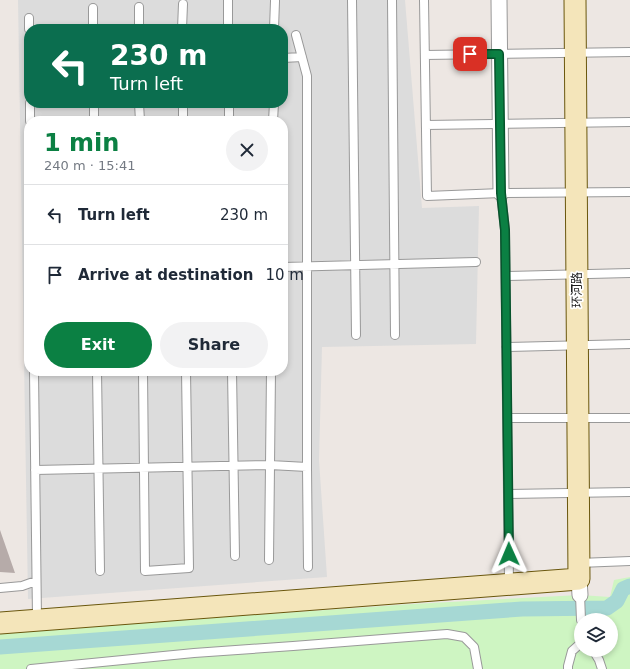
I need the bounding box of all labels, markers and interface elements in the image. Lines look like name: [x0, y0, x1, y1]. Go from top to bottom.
pin: [453, 37, 487, 71]
text: 230 m: [110, 39, 207, 72]
icon: left: [44, 40, 96, 92]
icon: arrive: [459, 43, 481, 65]
text: Turn left: [110, 73, 183, 94]
text: 1 min: [44, 129, 119, 157]
button: close: [226, 129, 268, 171]
text: 240 m · 15:41: [44, 158, 135, 173]
icon: left: [44, 204, 66, 226]
text: Turn left: [78, 206, 150, 224]
text: 230 m: [220, 206, 268, 224]
icon: arrive: [44, 264, 66, 286]
text: Arrive at destination: [78, 266, 253, 284]
text: 10 m: [265, 266, 304, 284]
street label: 环河路: [570, 272, 584, 308]
button: Exit: [44, 322, 152, 368]
button: Share: [160, 322, 268, 368]
position arrow: [488, 533, 530, 575]
map controls: [574, 613, 618, 657]
button: layers: [574, 613, 618, 657]

